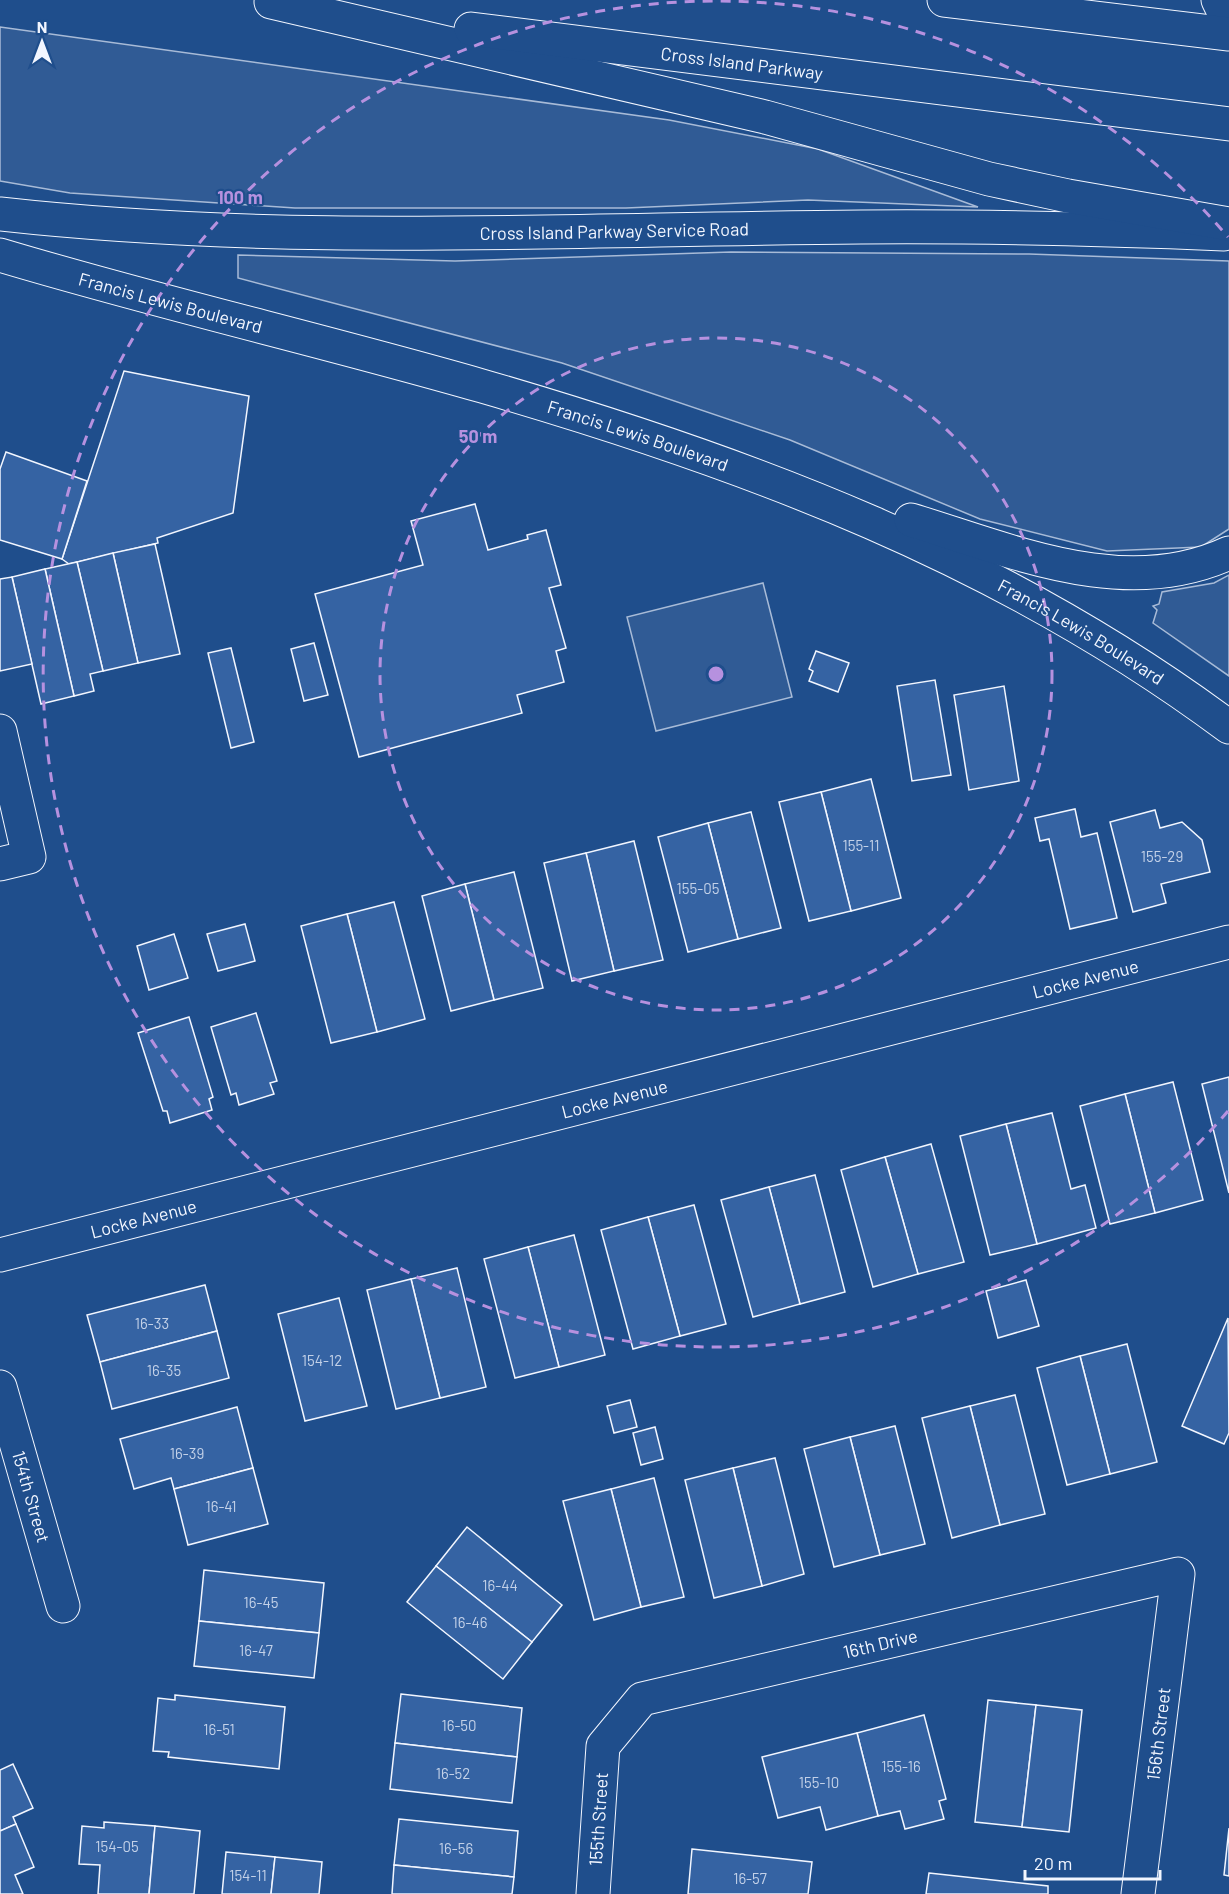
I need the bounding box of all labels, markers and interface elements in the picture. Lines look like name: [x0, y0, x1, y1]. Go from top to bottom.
north arrow: [12, 12, 72, 72]
text: N: [37, 17, 47, 36]
street label: Cross Island Parkway: [660, 42, 824, 84]
text: 100 m: [217, 186, 263, 208]
street label: Cross Island Parkway Service Road: [479, 217, 749, 244]
street label: Francis Lewis Boulevard: [76, 267, 265, 337]
street label: Francis Lewis Boulevard: [545, 395, 731, 476]
text: 50 m: [459, 425, 497, 447]
street label: Francis Lewis Boulevard: [994, 574, 1168, 689]
centre of rings: [706, 664, 726, 684]
house number: 155-11: [842, 836, 880, 854]
house number: 155-29: [1141, 847, 1183, 865]
house number: 155-05: [677, 879, 719, 897]
street label: Locke Avenue: [1030, 955, 1141, 1003]
street label: Locke Avenue: [559, 1074, 670, 1123]
street label: Locke Avenue: [88, 1194, 199, 1243]
house number: 16-33: [135, 1314, 169, 1332]
house number: 154-12: [302, 1351, 342, 1369]
house number: 16-35: [147, 1361, 181, 1379]
house number: 16-39: [170, 1444, 204, 1462]
street label: 154th Street: [8, 1448, 55, 1545]
house number: 16-41: [205, 1497, 237, 1515]
house number: 16-44: [482, 1576, 518, 1594]
house number: 16-45: [244, 1593, 278, 1611]
house number: 16-46: [453, 1613, 487, 1631]
street label: 16th Drive: [841, 1624, 920, 1663]
house number: 16-47: [239, 1641, 273, 1659]
street label: 156th Street: [1141, 1686, 1175, 1782]
house number: 16-50: [441, 1716, 477, 1734]
house number: 16-51: [203, 1720, 235, 1738]
house number: 155-16: [881, 1757, 921, 1775]
house number: 16-52: [436, 1764, 470, 1782]
street label: 155th Street: [584, 1772, 612, 1867]
house number: 155-10: [799, 1773, 839, 1791]
house number: 154-05: [95, 1837, 139, 1855]
house number: 16-56: [439, 1839, 473, 1857]
scale bar: [1025, 1843, 1160, 1881]
text: 20 m: [1034, 1852, 1072, 1874]
house number: 154-11: [229, 1866, 267, 1884]
house number: 16-57: [733, 1869, 767, 1887]

